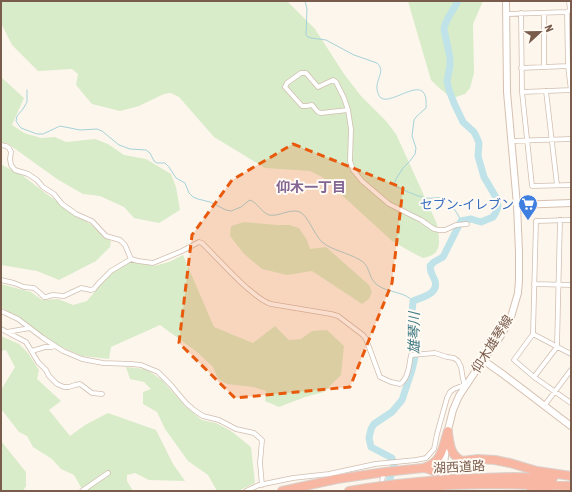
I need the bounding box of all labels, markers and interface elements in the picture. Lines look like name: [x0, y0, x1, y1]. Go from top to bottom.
north arrow: [520, 12, 560, 52]
text: N: [542, 23, 556, 34]
district label: 仰木一丁目: [276, 179, 346, 195]
supermarket icon: セブン-イレブン: [517, 193, 539, 221]
place label: セブン-イレブン: [420, 197, 514, 212]
water label: 雄琴川: [406, 310, 422, 354]
street label: 仰木雄琴線: [468, 312, 516, 376]
street label: 湖西道路: [433, 458, 485, 476]

